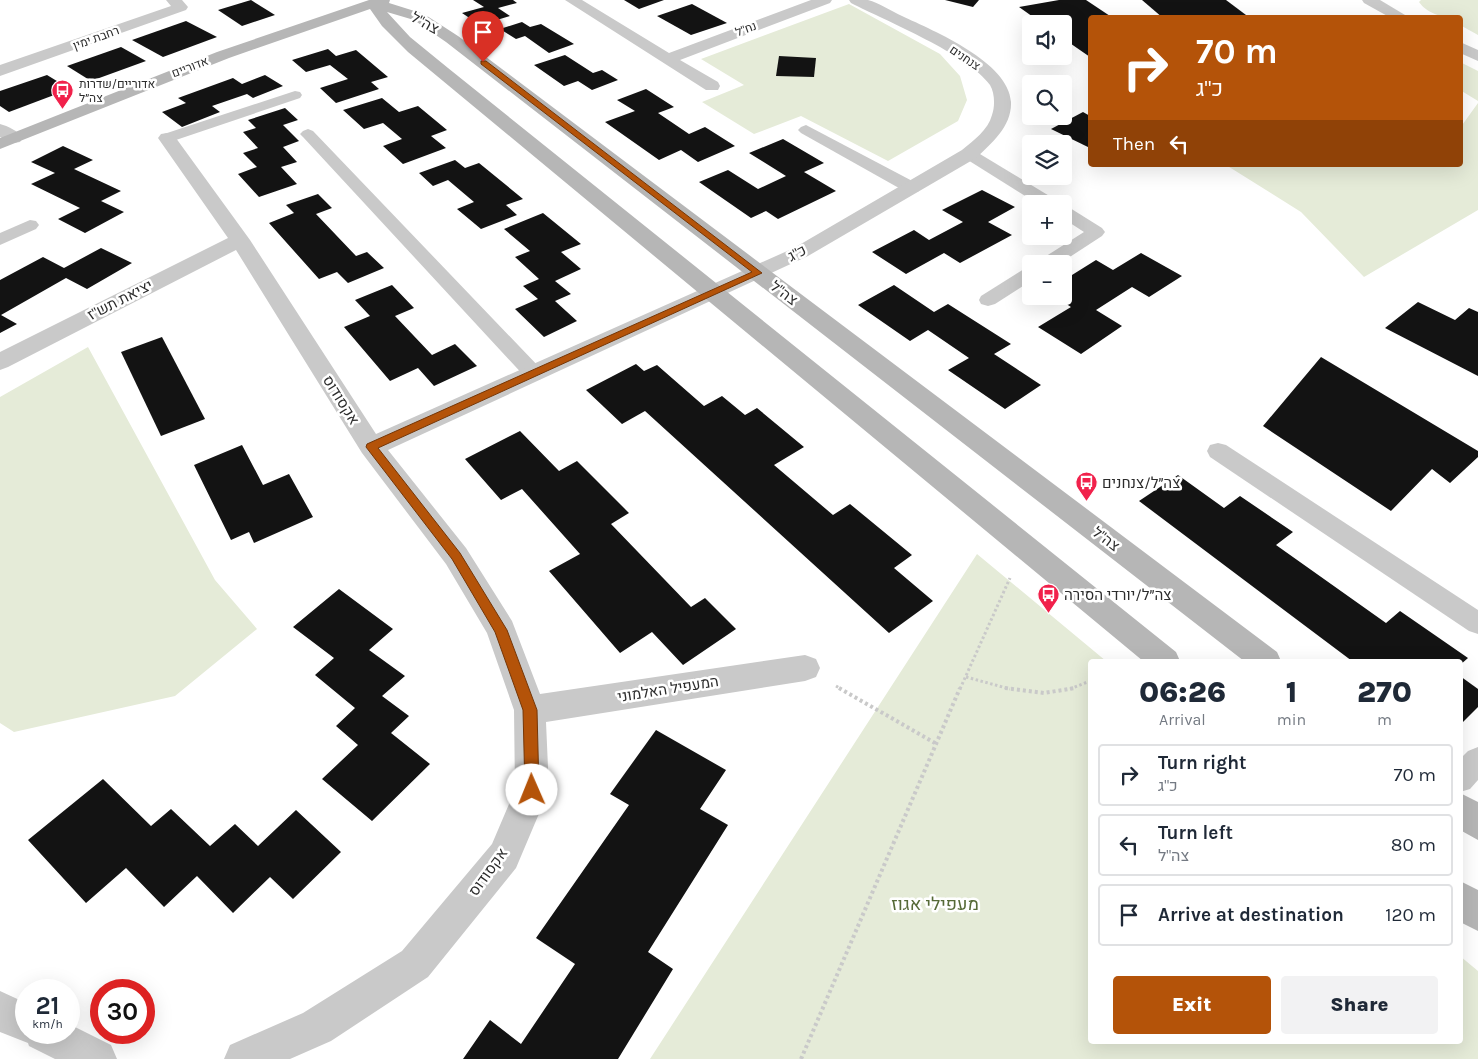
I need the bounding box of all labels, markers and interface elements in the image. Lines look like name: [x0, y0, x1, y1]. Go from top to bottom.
street label: צה"ל: [408, 8, 442, 38]
pin: [462, 11, 504, 62]
map controls: [1022, 15, 1072, 305]
button: sound: [1022, 15, 1072, 65]
icon: arrive: [469, 18, 497, 46]
street label: נח"ל: [734, 19, 758, 39]
street label: רחבת ימין: [71, 23, 121, 53]
text: 70 m: [1196, 31, 1278, 72]
icon: right: [1113, 35, 1178, 100]
street label: צנחנים: [947, 43, 983, 73]
street label: אדוריים: [170, 54, 211, 80]
button: search: [1022, 75, 1072, 125]
text: כ"ג: [1196, 76, 1223, 102]
place label: אדוריים/שדרות צה״ל: [79, 77, 155, 105]
bus stop icon: אדוריים/שדרות צה״ל: [51, 79, 75, 110]
icon: left: [1165, 130, 1193, 158]
text: Then: [1113, 133, 1155, 155]
button: layers: [1022, 135, 1072, 185]
button: +: [1022, 195, 1072, 245]
street label: כ"ג: [785, 241, 809, 265]
button: −: [1022, 255, 1072, 305]
street label: יציאת תש"ז: [84, 276, 156, 324]
street label: צה"ל: [767, 277, 801, 309]
street label: אקסודוס: [319, 372, 363, 428]
bus stop icon: צה״ל/צנחנים: [1074, 471, 1098, 502]
place label: צה״ל/צנחנים: [1102, 474, 1180, 492]
street label: צה"ל: [1089, 523, 1123, 555]
bus stop icon: צה״ל/יורדי הסירה: [1036, 583, 1060, 614]
place label: צה״ל/יורדי הסירה: [1064, 586, 1171, 604]
street label: המעפיל האלמוני: [616, 672, 720, 706]
text: 06:26: [1139, 674, 1226, 710]
text: 1: [1286, 674, 1297, 710]
text: 270: [1357, 674, 1412, 710]
text: Arrival: [1159, 710, 1206, 729]
text: min: [1277, 710, 1306, 729]
text: m: [1377, 710, 1392, 729]
text: Turn right: [1158, 752, 1247, 774]
icon: right: [1115, 761, 1143, 789]
position arrow: [505, 763, 557, 815]
text: 70 m: [1394, 764, 1436, 786]
text: כ"ג: [1158, 776, 1178, 795]
text: Turn left: [1158, 822, 1233, 844]
icon: left: [1115, 831, 1143, 859]
text: 80 m: [1391, 834, 1436, 856]
street label: אקסודוס: [465, 845, 511, 899]
text: צה"ל: [1158, 846, 1189, 865]
park label: מעפילי אגוז: [891, 893, 979, 915]
icon: arrive: [1115, 901, 1143, 929]
text: Arrive at destination: [1158, 904, 1344, 926]
text: 120 m: [1385, 904, 1436, 926]
button: Exit: [1113, 976, 1271, 1034]
button: Share: [1281, 976, 1438, 1034]
speed limit sign: 30: [90, 979, 155, 1044]
text: 21: [35, 991, 60, 1020]
text: km/h: [32, 1017, 63, 1031]

